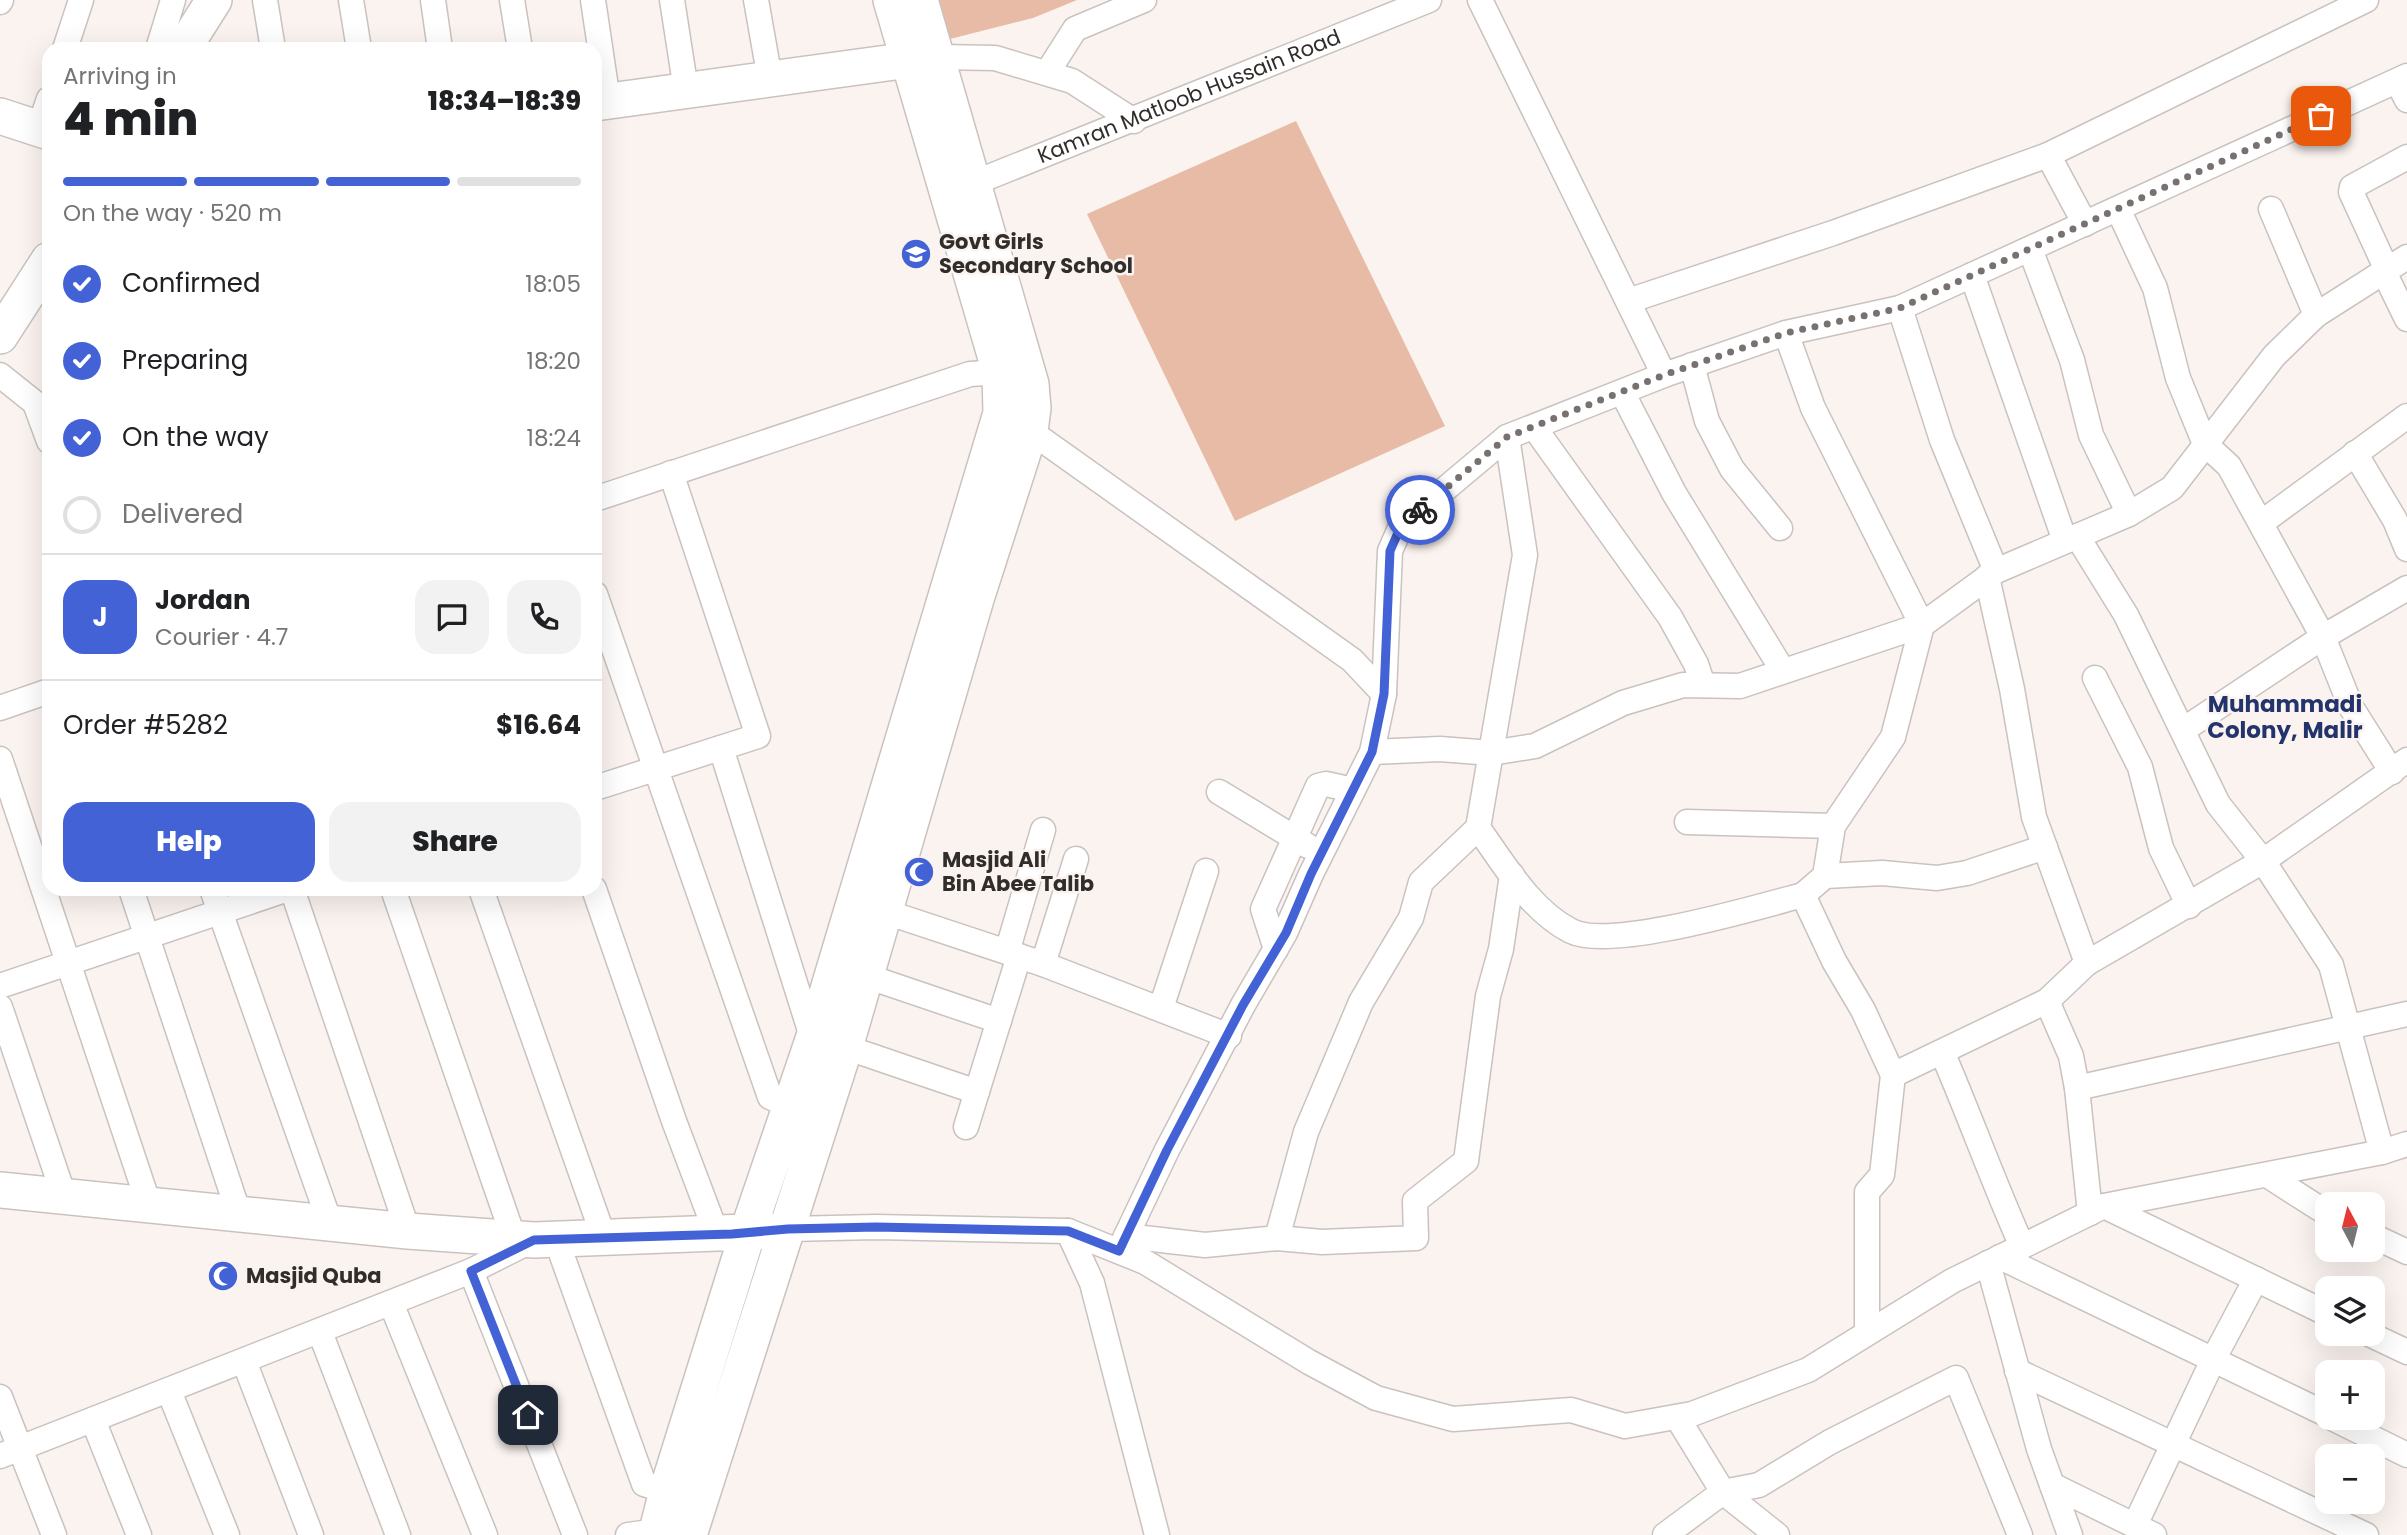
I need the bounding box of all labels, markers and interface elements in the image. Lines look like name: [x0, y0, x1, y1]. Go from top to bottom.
street label: Kamran Matloob Hussain Road: [1033, 22, 1345, 170]
text: Arriving in: [63, 60, 177, 92]
text: 18:34–18:39: [428, 83, 581, 119]
pin: [2291, 86, 2351, 146]
text: 4 min: [63, 87, 198, 151]
icon: bag: [2302, 97, 2340, 135]
text: On the way · 520 m: [63, 197, 282, 229]
place label: Govt Girls Secondary School: [939, 227, 1133, 280]
school or university icon: Govt Girls Secondary School: [899, 237, 933, 271]
icon: check: [63, 265, 101, 303]
text: Confirmed: [122, 265, 260, 301]
text: 18:05: [525, 268, 581, 300]
icon: check: [63, 342, 101, 380]
text: Preparing: [122, 342, 248, 378]
text: 18:20: [527, 345, 581, 377]
icon: check: [63, 419, 101, 457]
text: On the way: [122, 419, 269, 455]
text: 18:24: [527, 422, 581, 454]
courier: [1385, 475, 1455, 545]
icon: bike: [1401, 491, 1439, 529]
text: Delivered: [122, 496, 243, 532]
button: chat: [415, 580, 489, 654]
button: phone: [507, 580, 581, 654]
text: Jordan: [155, 582, 251, 618]
text: J: [92, 599, 108, 635]
text: Courier · 4.7: [155, 621, 288, 653]
district label: Muhammadi Colony, Malir: [2207, 688, 2363, 746]
text: Order #5282: [63, 707, 228, 743]
text: $16.64: [496, 707, 581, 743]
button: Help: [63, 802, 315, 882]
button: Share: [329, 802, 581, 882]
place label: Masjid Ali Bin Abee Talib: [942, 845, 1094, 898]
mosque icon: Masjid Ali Bin Abee Talib: [902, 855, 936, 889]
north arrow: [2315, 1192, 2385, 1262]
map controls: [2315, 1192, 2385, 1514]
mosque icon: Masjid Quba: [206, 1259, 240, 1293]
place label: Masjid Quba: [246, 1261, 382, 1290]
button: layers: [2315, 1276, 2385, 1346]
button: +: [2315, 1360, 2385, 1430]
pin: [498, 1385, 558, 1445]
icon: home: [509, 1396, 547, 1434]
button: −: [2315, 1444, 2385, 1514]

